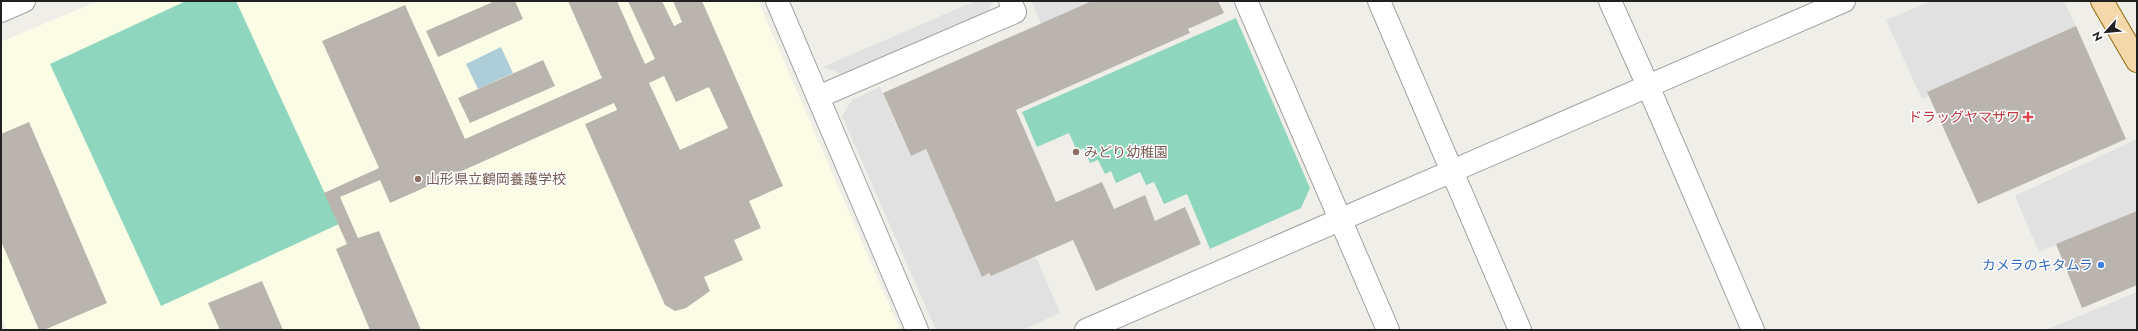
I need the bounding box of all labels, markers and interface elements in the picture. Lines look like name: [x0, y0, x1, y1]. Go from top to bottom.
north arrow: [2086, 12, 2126, 52]
text: N: [2088, 29, 2106, 44]
place label: ドラッグヤマザワ: [1908, 107, 2020, 127]
marker: ドラッグヤマザワ: [2023, 112, 2033, 122]
place label: みどり幼稚園: [1084, 142, 1168, 162]
marker: みどり幼稚園: [1071, 147, 1081, 157]
place label: 山形県立鶴岡養護学校: [426, 169, 566, 189]
marker: 山形県立鶴岡養護学校: [413, 174, 423, 184]
place label: カメラのキタムラ: [1982, 255, 2093, 275]
marker: カメラのキタムラ: [2096, 260, 2106, 270]

